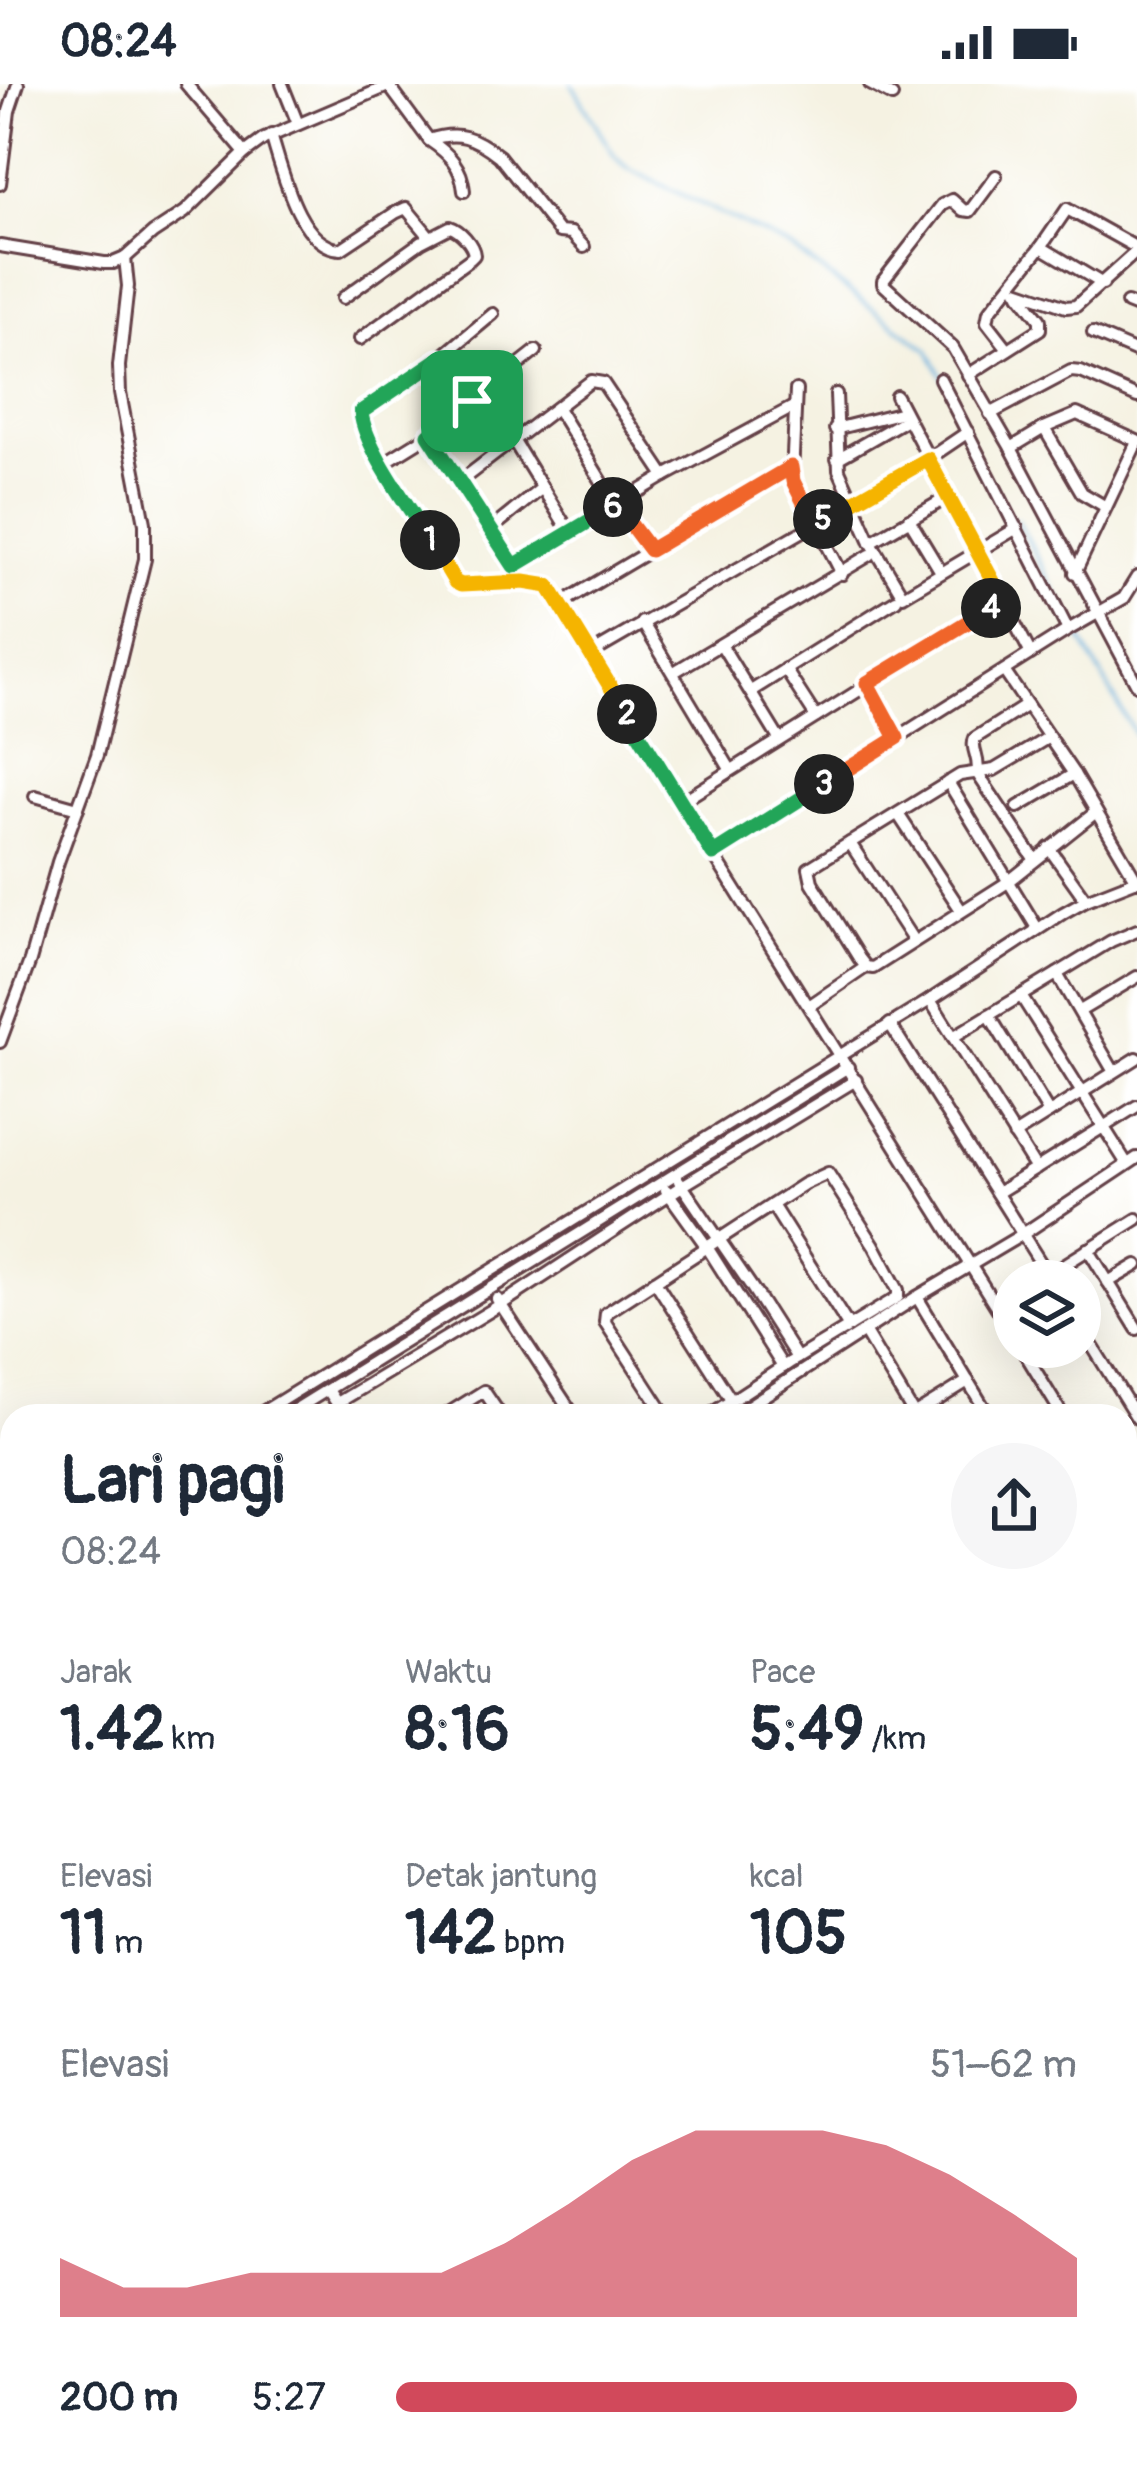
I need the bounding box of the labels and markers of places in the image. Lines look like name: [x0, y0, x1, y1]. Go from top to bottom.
pin: [421, 350, 523, 452]
pin: 6: [583, 477, 643, 537]
pin: 5: [793, 489, 853, 549]
pin: 1: [400, 510, 460, 570]
pin: 4: [961, 578, 1021, 638]
pin: 2: [597, 684, 657, 744]
pin: 3: [794, 754, 854, 814]

